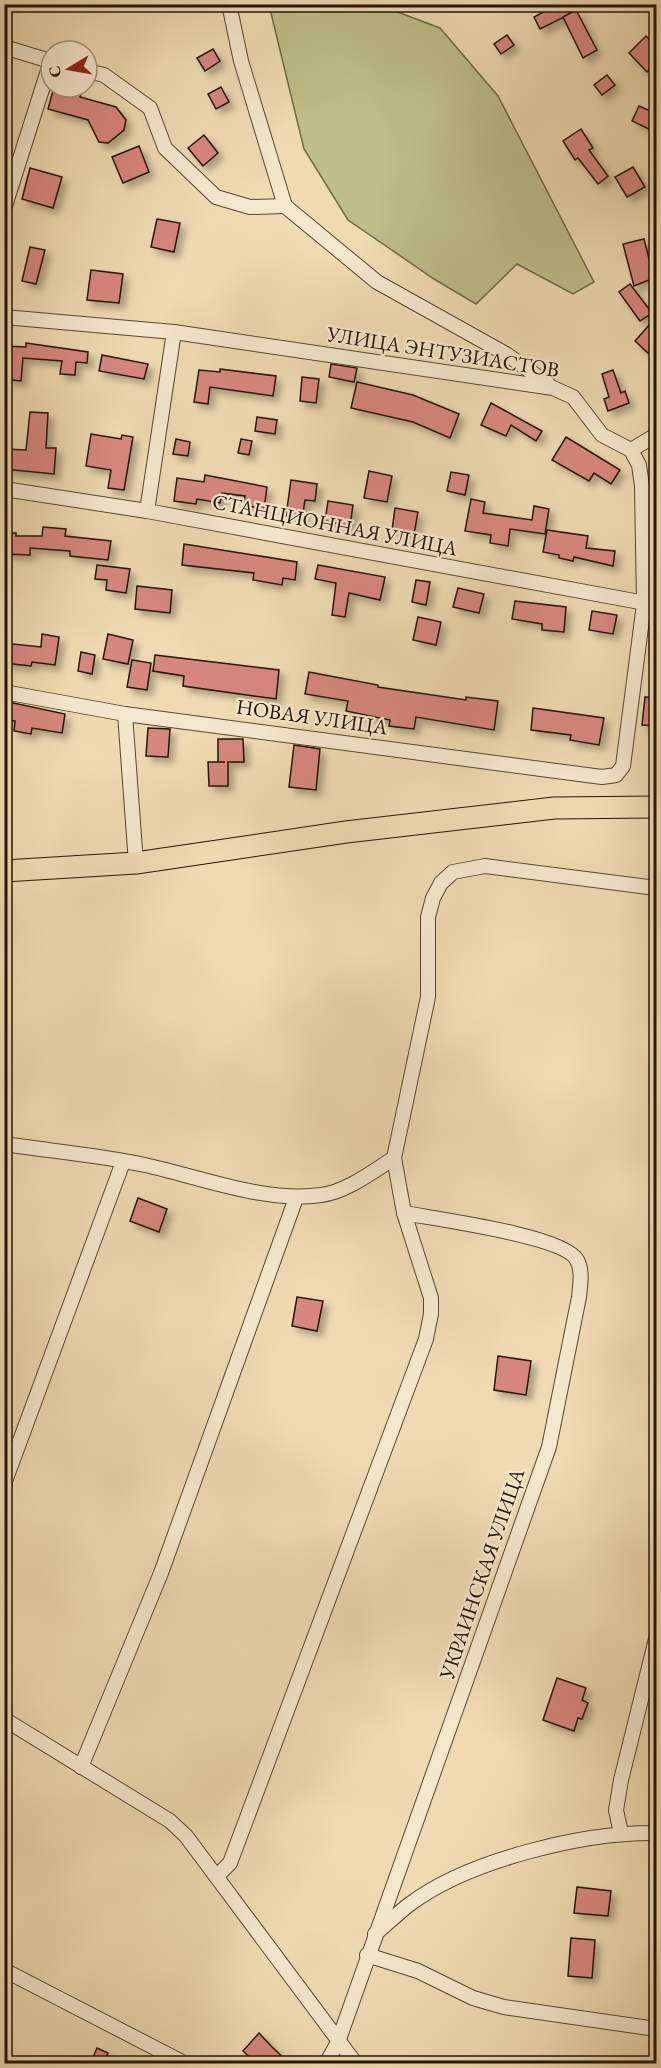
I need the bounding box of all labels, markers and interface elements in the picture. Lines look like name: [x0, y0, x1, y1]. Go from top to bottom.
north arrow: [39, 39, 99, 99]
text: С: [43, 64, 66, 79]
street label: УЛИЦА ЭНТУЗИАСТОВ: [324, 320, 561, 383]
street label: СТАНЦИОННАЯ УЛИЦА: [210, 487, 461, 562]
street label: НОВАЯ УЛИЦА: [235, 693, 390, 741]
street label: УКРАИНСКАЯ УЛИЦА: [432, 1464, 531, 1684]

